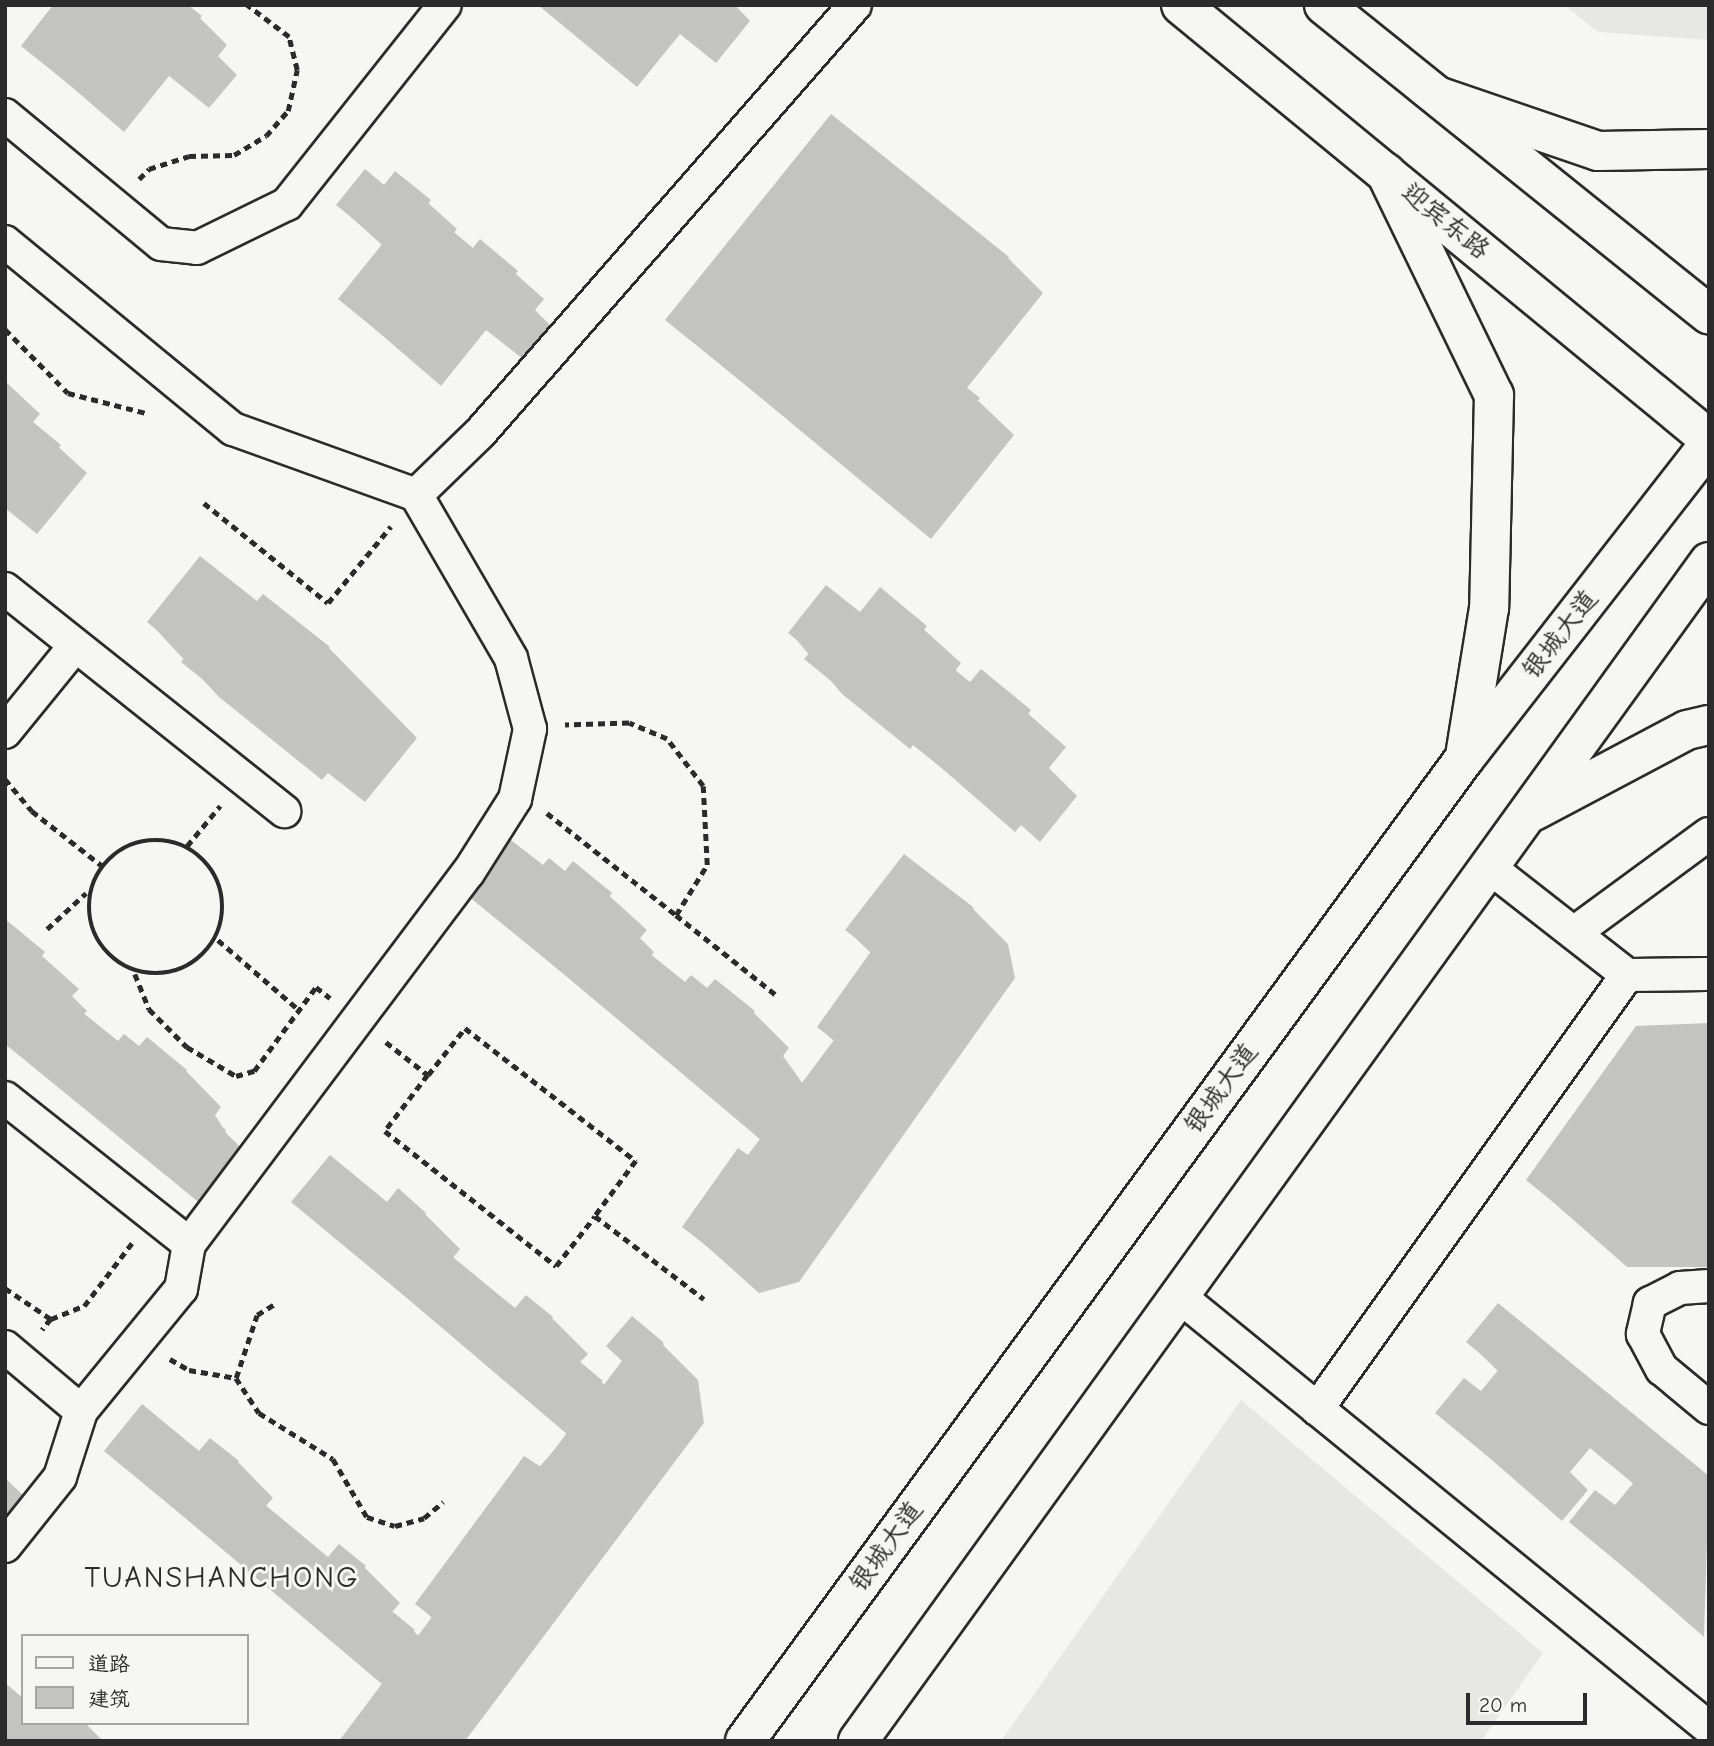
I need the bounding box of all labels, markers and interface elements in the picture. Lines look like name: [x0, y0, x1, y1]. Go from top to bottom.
street label: 迎宾东路: [1395, 177, 1495, 267]
street label: 银城大道: [1517, 584, 1605, 686]
street label: 银城大道: [1179, 1038, 1265, 1140]
street label: 银城大道: [844, 1496, 930, 1598]
district label: TUANSHANCHONG: [86, 1560, 358, 1596]
legend: [21, 1634, 248, 1725]
text: 道路: [88, 1652, 130, 1676]
scale bar: [1469, 1680, 1590, 1724]
text: 建筑: [88, 1687, 130, 1711]
text: 20 m: [1479, 1693, 1527, 1717]

